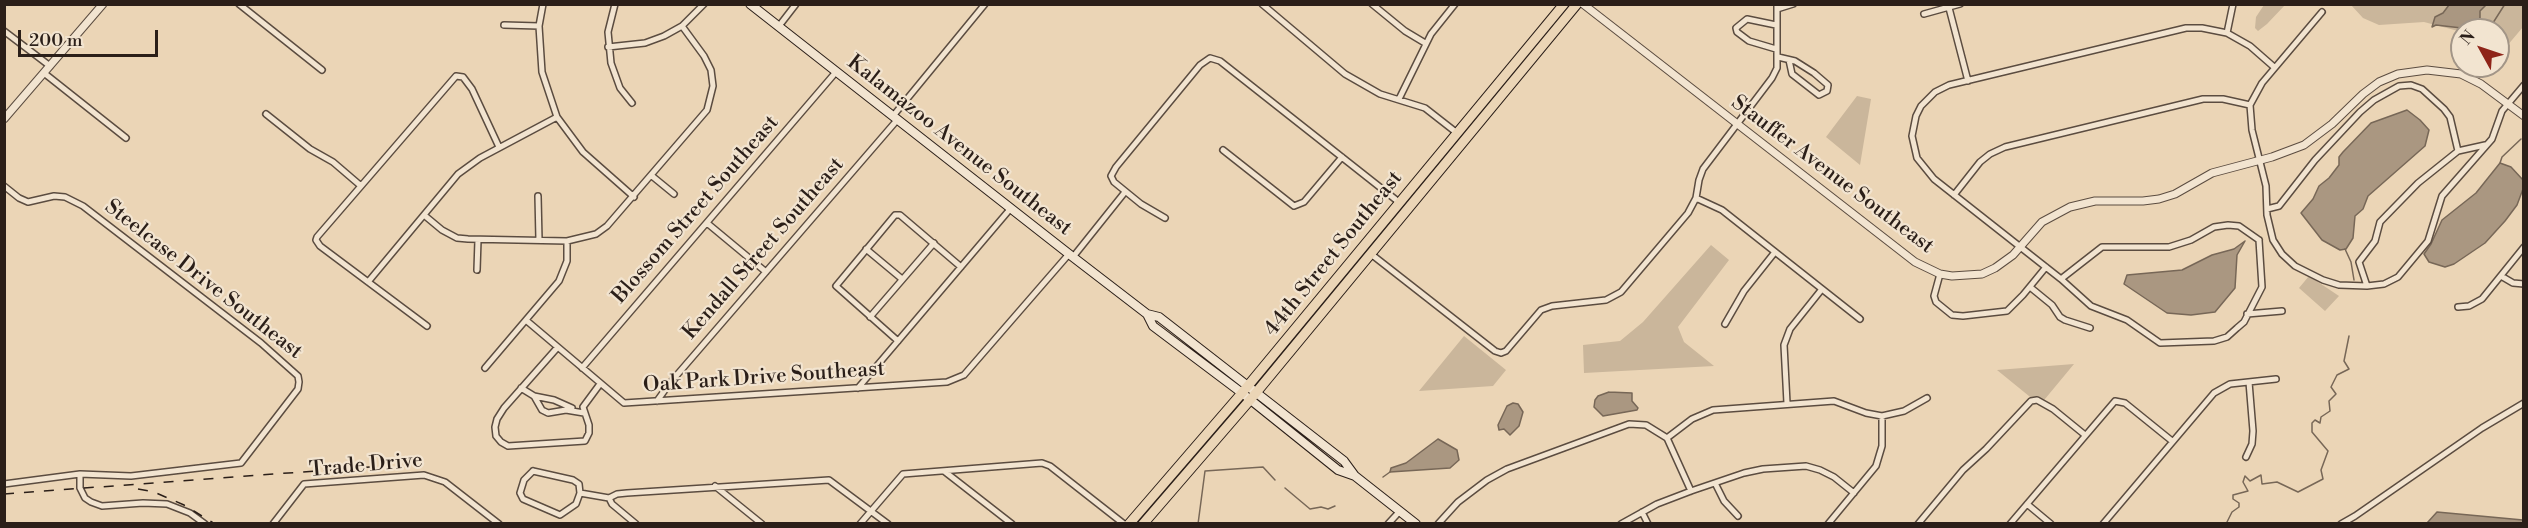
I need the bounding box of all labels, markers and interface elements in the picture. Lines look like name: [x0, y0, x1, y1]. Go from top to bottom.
scale bar: [21, 18, 160, 56]
north arrow: [2450, 18, 2510, 78]
text: N: [2456, 26, 2479, 49]
text: 200 m: [29, 29, 83, 52]
street label: Kalamazoo Avenue Southeast: [842, 50, 1076, 242]
street label: Stauffer Avenue Southeast: [1726, 91, 1938, 259]
street label: Blossom Street Southeast: [607, 111, 785, 309]
street label: Kendall Street Southeast: [678, 153, 850, 345]
street label: 44th Street Southeast: [1260, 166, 1408, 342]
street label: Steelcase Drive Southeast: [99, 195, 307, 365]
street label: Oak Park Drive Southeast: [642, 357, 886, 399]
street label: Trade Drive: [308, 448, 424, 484]

